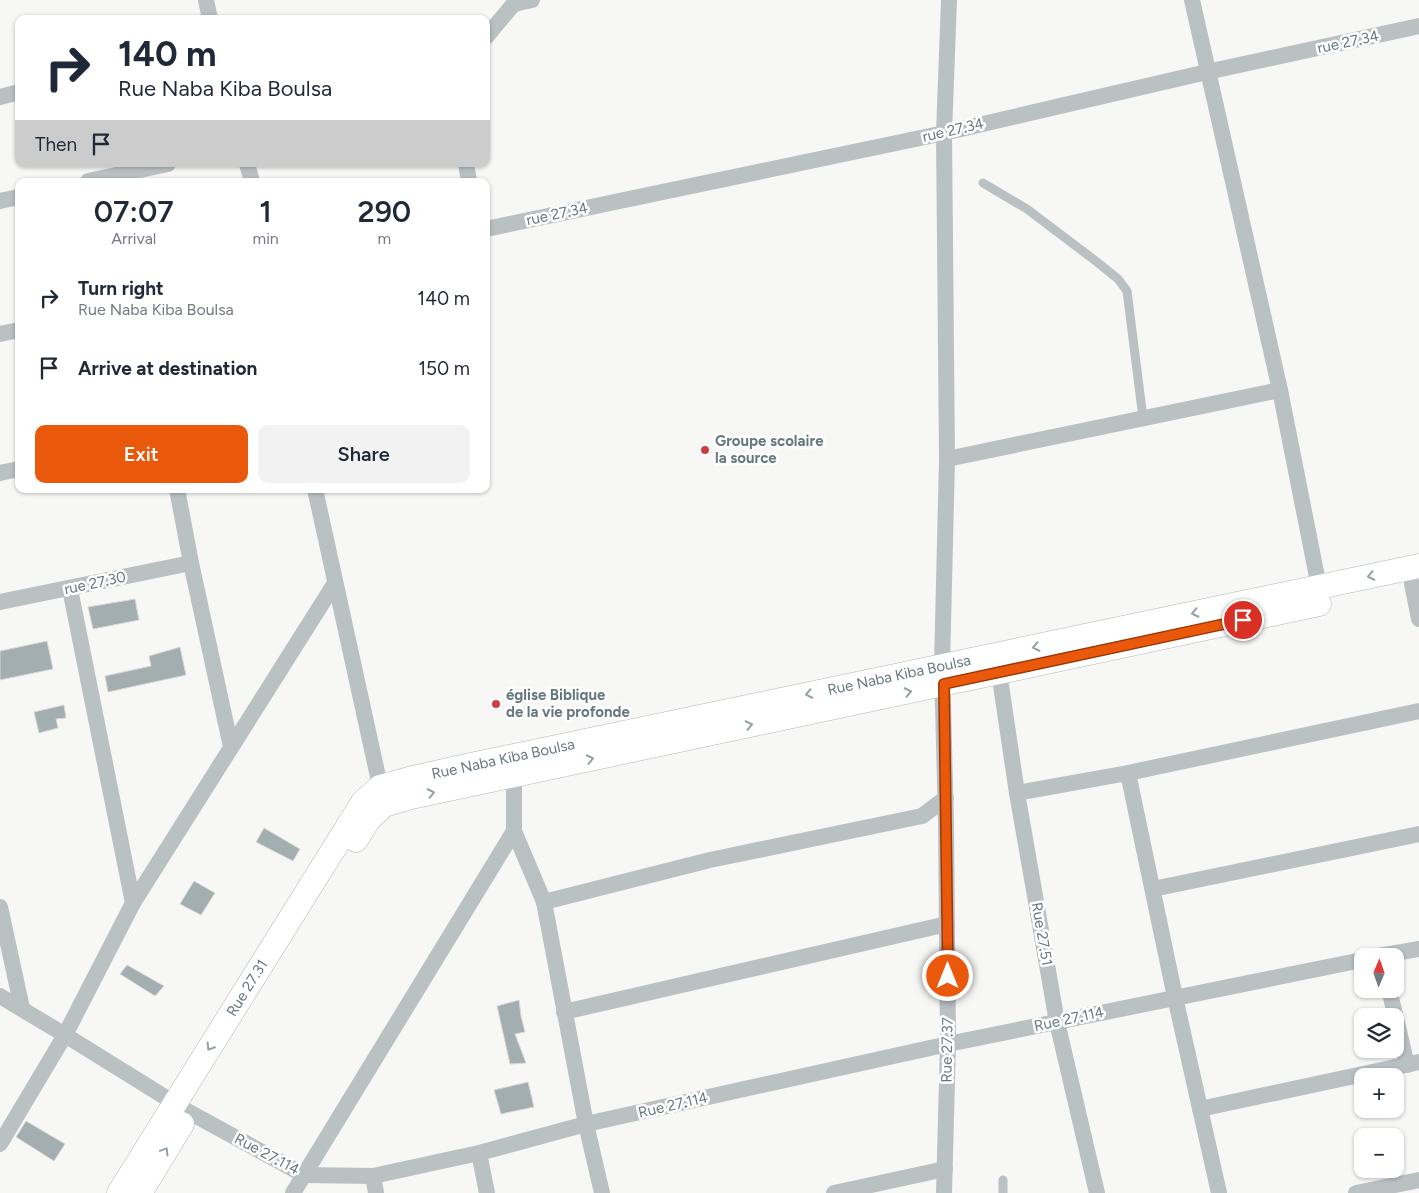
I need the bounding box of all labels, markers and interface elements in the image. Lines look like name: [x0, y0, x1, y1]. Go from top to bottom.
street label: rue 27.34: [1316, 27, 1380, 57]
text: 140 m: [118, 33, 216, 75]
icon: right: [35, 35, 100, 100]
text: Rue Naba Kiba Boulsa: [118, 75, 332, 102]
street label: rue 27.34: [921, 114, 985, 146]
icon: arrive: [87, 130, 115, 158]
text: Then: [35, 133, 77, 156]
text: 07:07: [94, 193, 174, 230]
text: 1: [259, 193, 272, 230]
text: 290: [358, 193, 411, 230]
street label: rue 27.34: [525, 199, 589, 229]
text: Arrival: [111, 229, 156, 248]
text: min: [253, 229, 279, 248]
text: m: [378, 229, 391, 248]
text: Turn right: [78, 277, 164, 300]
icon: right: [35, 284, 63, 312]
text: 140 m: [417, 287, 470, 310]
text: Rue Naba Kiba Boulsa: [78, 300, 234, 319]
icon: arrive: [35, 354, 63, 382]
text: Arrive at destination: [78, 357, 257, 380]
text: 150 m: [418, 357, 470, 380]
button: Exit: [35, 425, 248, 483]
button: Share: [258, 425, 470, 483]
place label: Groupe scolaire la source: [715, 432, 824, 467]
marker: Groupe scolaire la source: [699, 444, 711, 456]
street label: rue 27.30: [62, 568, 128, 598]
one-way arrow: [1367, 570, 1376, 581]
pin: [1222, 599, 1264, 641]
icon: arrive: [1229, 606, 1257, 634]
one-way arrow: [1191, 608, 1200, 618]
one-way arrow: [1032, 641, 1041, 651]
street label: Rue Naba Kiba Boulsa: [826, 651, 972, 699]
place label: église Biblique de la vie profonde: [506, 686, 631, 721]
one-way arrow: [904, 687, 913, 697]
one-way arrow: [804, 689, 813, 699]
marker: église Biblique de la vie profonde: [490, 698, 502, 710]
one-way arrow: [745, 720, 754, 731]
street label: Rue Naba Kiba Boulsa: [430, 735, 576, 783]
one-way arrow: [586, 754, 595, 765]
one-way arrow: [427, 788, 436, 799]
street label: Rue 27.51: [1028, 901, 1056, 967]
north arrow: [1354, 948, 1404, 998]
map controls: [1354, 948, 1404, 1178]
position arrow: [921, 949, 973, 1001]
street label: Rue 27.31: [223, 956, 271, 1020]
street label: Rue 27.114: [1032, 1003, 1106, 1035]
button: layers: [1354, 1008, 1404, 1058]
street label: Rue 27.37: [937, 1017, 957, 1083]
one-way arrow: [207, 1042, 217, 1051]
button: +: [1354, 1068, 1404, 1118]
street label: Rue 27.114: [636, 1088, 710, 1122]
button: −: [1354, 1128, 1404, 1178]
street label: Rue 27.114: [231, 1129, 303, 1179]
one-way arrow: [158, 1148, 168, 1157]

